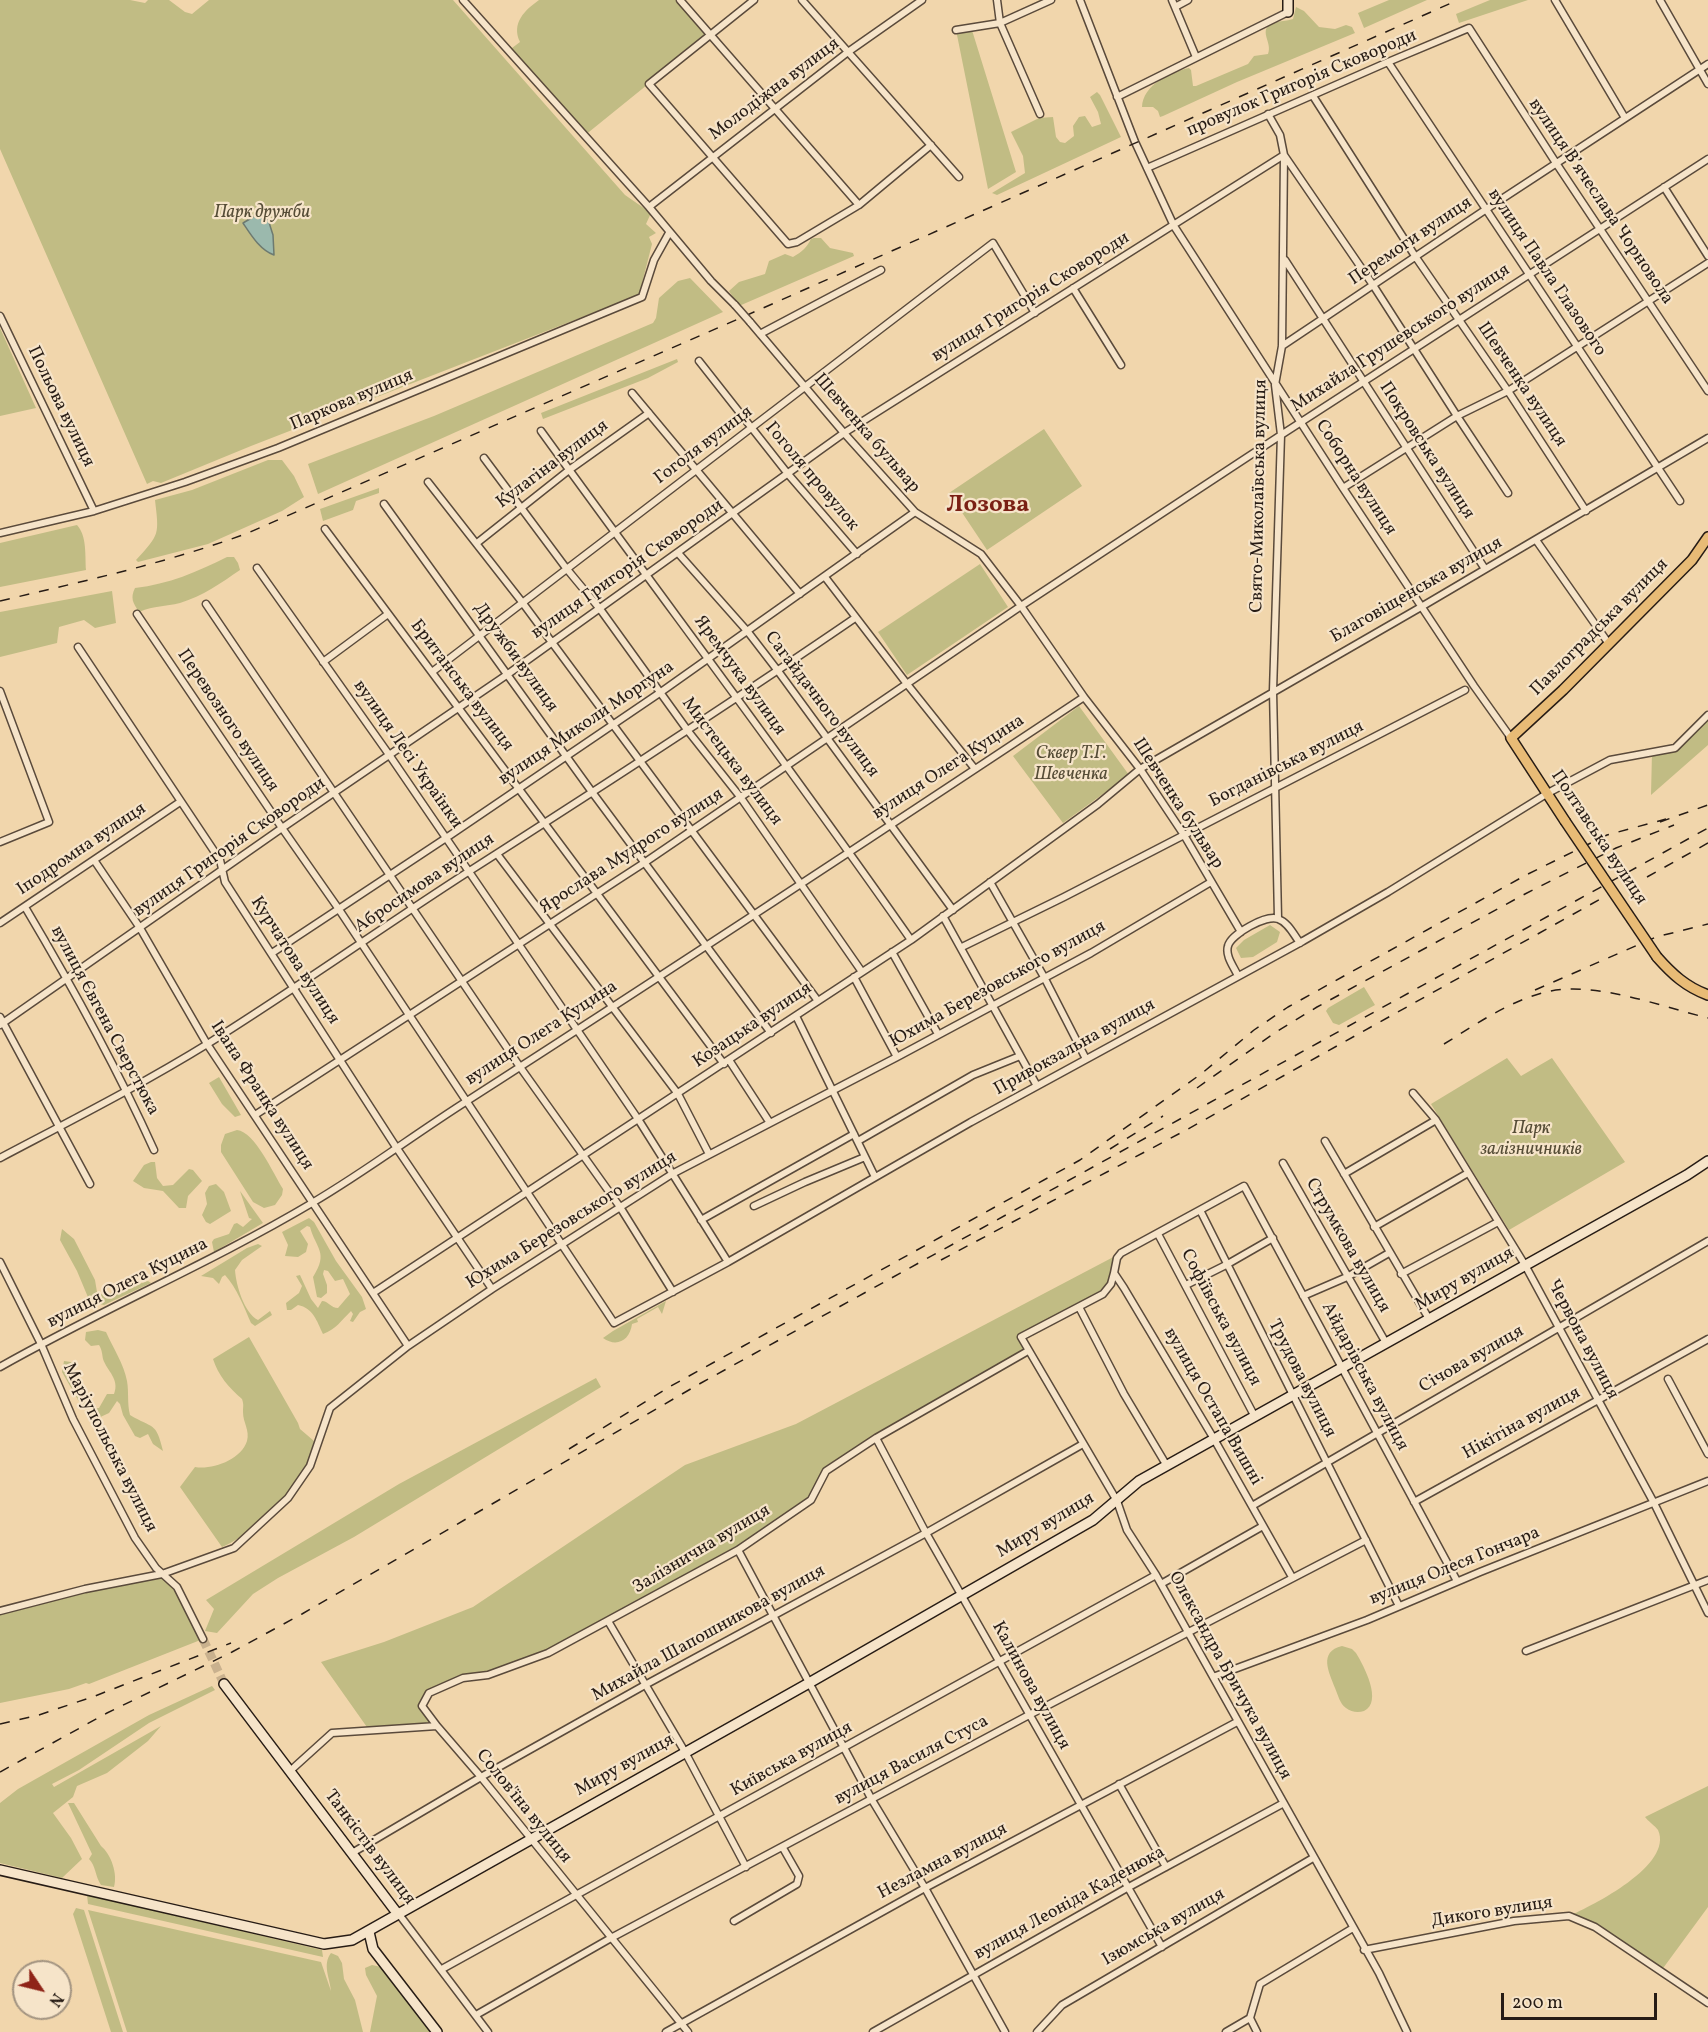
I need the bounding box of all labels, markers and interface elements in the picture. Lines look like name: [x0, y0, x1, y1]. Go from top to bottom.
street label: провулок Григорія Сковороди: [1184, 26, 1420, 142]
street label: Молодіжна вулиця: [706, 34, 844, 146]
street label: вулиця В’ячеслава Чорновола: [1523, 95, 1677, 309]
street label: вулиця Павла Глазового: [1482, 185, 1610, 361]
street label: Перемоги вулиця: [1345, 193, 1477, 291]
park label: Парк дружби: [214, 203, 310, 225]
street label: вулиця Григорія Сковороди: [928, 228, 1134, 368]
street label: Михайла Грушевського вулиця: [1287, 260, 1515, 418]
street label: Шевченка вулиця: [1471, 319, 1571, 451]
street label: Польова вулиця: [21, 343, 99, 471]
street label: Паркова вулиця: [287, 365, 417, 437]
street label: Шевченка бульвар: [808, 370, 924, 498]
street label: Покровська вулиця: [1374, 378, 1478, 524]
street label: Свято-Миколаївська вулиця: [1247, 379, 1273, 613]
street label: Гоголя вулиця: [651, 402, 757, 490]
street label: Кулагіна вулиця: [493, 416, 613, 514]
street label: Соборна вулиця: [1310, 416, 1400, 540]
street label: Гоголя провулок: [759, 418, 863, 536]
district label: Лозова: [947, 493, 1029, 521]
street label: вулиця Григорія Сковороди: [528, 495, 728, 645]
street label: Благовіщенська вулиця: [1327, 533, 1507, 649]
street label: Павлоградська вулиця: [1527, 555, 1673, 701]
street label: Дружби вулиця: [468, 599, 562, 717]
street label: Яремчука вулиця: [688, 612, 790, 740]
street label: Британська вулиця: [405, 616, 517, 756]
street label: Сагайдачного вулиця: [759, 628, 883, 782]
street label: Перевозного вулиця: [171, 646, 283, 796]
street label: вулиця Миколи Моргуна: [495, 657, 679, 791]
street label: вулиця Лесі Українки: [348, 677, 466, 833]
street label: Мистецька вулиця: [676, 694, 786, 830]
street label: вулиця Олега Куцина: [869, 711, 1029, 825]
street label: Богданівська вулиця: [1206, 717, 1368, 813]
street label: Шевченка бульвар: [1127, 735, 1227, 873]
park label: Сквер Т.Г. Шевченка: [1034, 744, 1108, 786]
street label: Полтавська вулиця: [1545, 767, 1651, 909]
street label: вулиця Григорія Сковороди: [130, 773, 330, 923]
street label: Ярослава Мудрого вулиця: [536, 784, 728, 920]
street label: Іподромна вулиця: [13, 799, 151, 901]
street label: Абросимова вулиця: [351, 829, 499, 939]
street label: Курчатова вулиця: [245, 893, 343, 1029]
street label: Юхима Березовського вулиця: [886, 916, 1110, 1054]
street label: вулиця Євгена Сверстюка: [45, 923, 163, 1119]
street label: вулиця Олега Куцина: [462, 977, 622, 1091]
street label: Козацька вулиця: [689, 978, 817, 1074]
street label: Привокзальна вулиця: [991, 995, 1159, 1101]
street label: Івана Франка вулиця: [205, 1017, 317, 1175]
park label: Парк залізничників: [1480, 1119, 1582, 1162]
street label: Юхима Березовського вулиця: [463, 1147, 681, 1295]
street label: Струмкова вулиця: [1300, 1175, 1394, 1317]
street label: вулиця Олега Куцина: [44, 1234, 212, 1334]
street label: Миру вулиця: [1412, 1243, 1518, 1317]
street label: Софіївська вулиця: [1175, 1246, 1265, 1390]
street label: Червона вулиця: [1541, 1276, 1623, 1404]
street label: Айдарівська вулиця: [1316, 1299, 1412, 1455]
street label: Трудова вулиця: [1262, 1316, 1340, 1442]
street label: Січова вулиця: [1416, 1321, 1528, 1399]
street label: вулиця Остапа Вишні: [1158, 1324, 1266, 1490]
street label: Маріупольська вулиця: [57, 1360, 161, 1536]
street label: Нікітіна вулиця: [1459, 1383, 1585, 1465]
street label: Миру вулиця: [993, 1488, 1099, 1564]
street label: Залізнична вулиця: [629, 1500, 775, 1600]
street label: вулиця Олеся Гончара: [1367, 1523, 1543, 1611]
street label: Михайла Шапошникова вулиця: [589, 1561, 829, 1707]
street label: Олександра Бричука вулиця: [1163, 1568, 1295, 1784]
street label: Калинова вулиця: [986, 1618, 1074, 1754]
street label: вулиця Василя Стуса: [831, 1711, 993, 1811]
street label: Київська вулиця: [727, 1718, 857, 1802]
street label: Миру вулиця: [572, 1730, 678, 1802]
street label: Солов'їна вулиця: [470, 1746, 576, 1868]
street label: Танкістів вулиця: [319, 1786, 419, 1910]
street label: Незламна вулиця: [875, 1819, 1011, 1905]
street label: вулиця Леоніда Каденюка: [971, 1842, 1169, 1966]
street label: Ізюмська вулиця: [1099, 1884, 1229, 1972]
street label: Дикого вулиця: [1430, 1893, 1554, 1933]
north arrow: [12, 1960, 72, 2020]
scale bar: [1504, 1981, 1660, 2019]
text: N: [43, 1988, 67, 2010]
text: 200 m: [1512, 1991, 1563, 2016]

